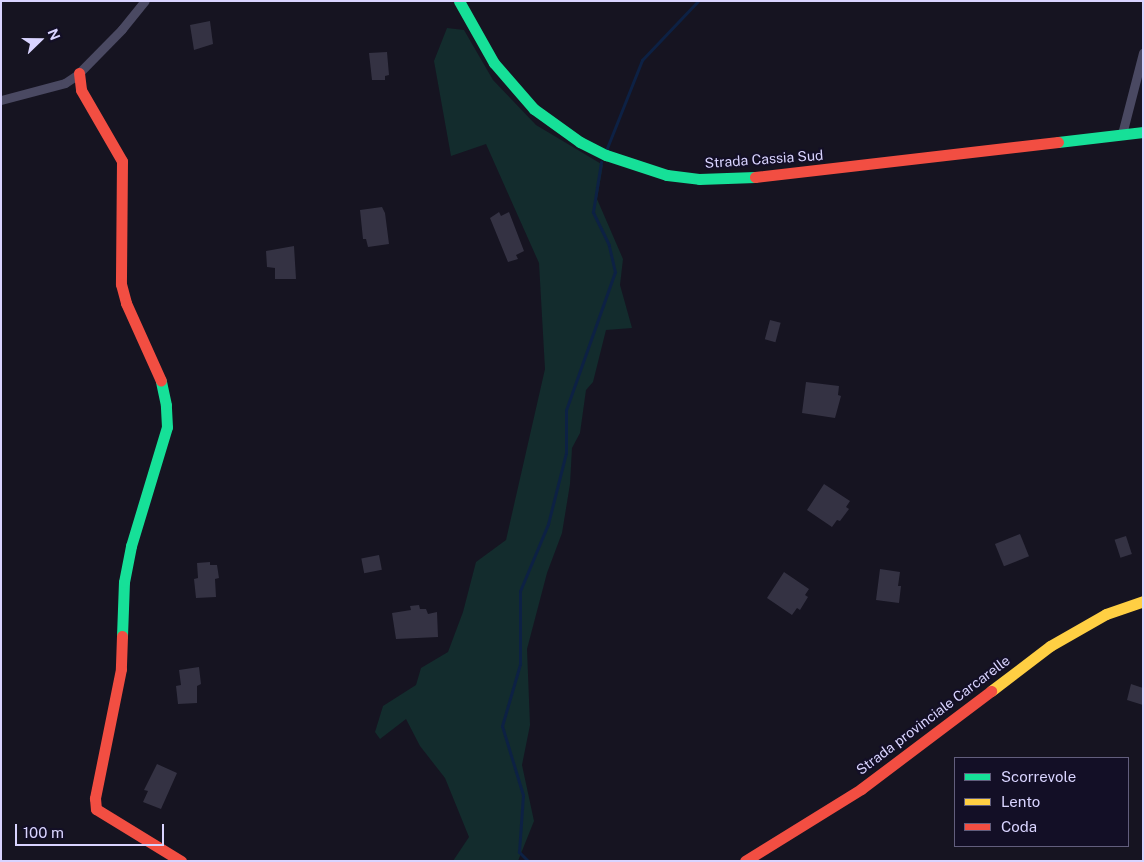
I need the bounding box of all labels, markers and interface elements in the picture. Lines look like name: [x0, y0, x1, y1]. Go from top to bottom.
north arrow: [15, 15, 65, 65]
text: N: [44, 26, 63, 42]
street label: Strada Cassia Sud: [704, 146, 824, 172]
street label: Strada provinciale Carcarelle: [853, 652, 1013, 778]
legend: [954, 757, 1129, 847]
text: Scorrevole: [1001, 768, 1076, 785]
text: Lento: [1001, 793, 1040, 810]
scale bar: [18, 814, 166, 846]
text: Coda: [1001, 818, 1037, 835]
text: 100 m: [23, 824, 64, 841]

